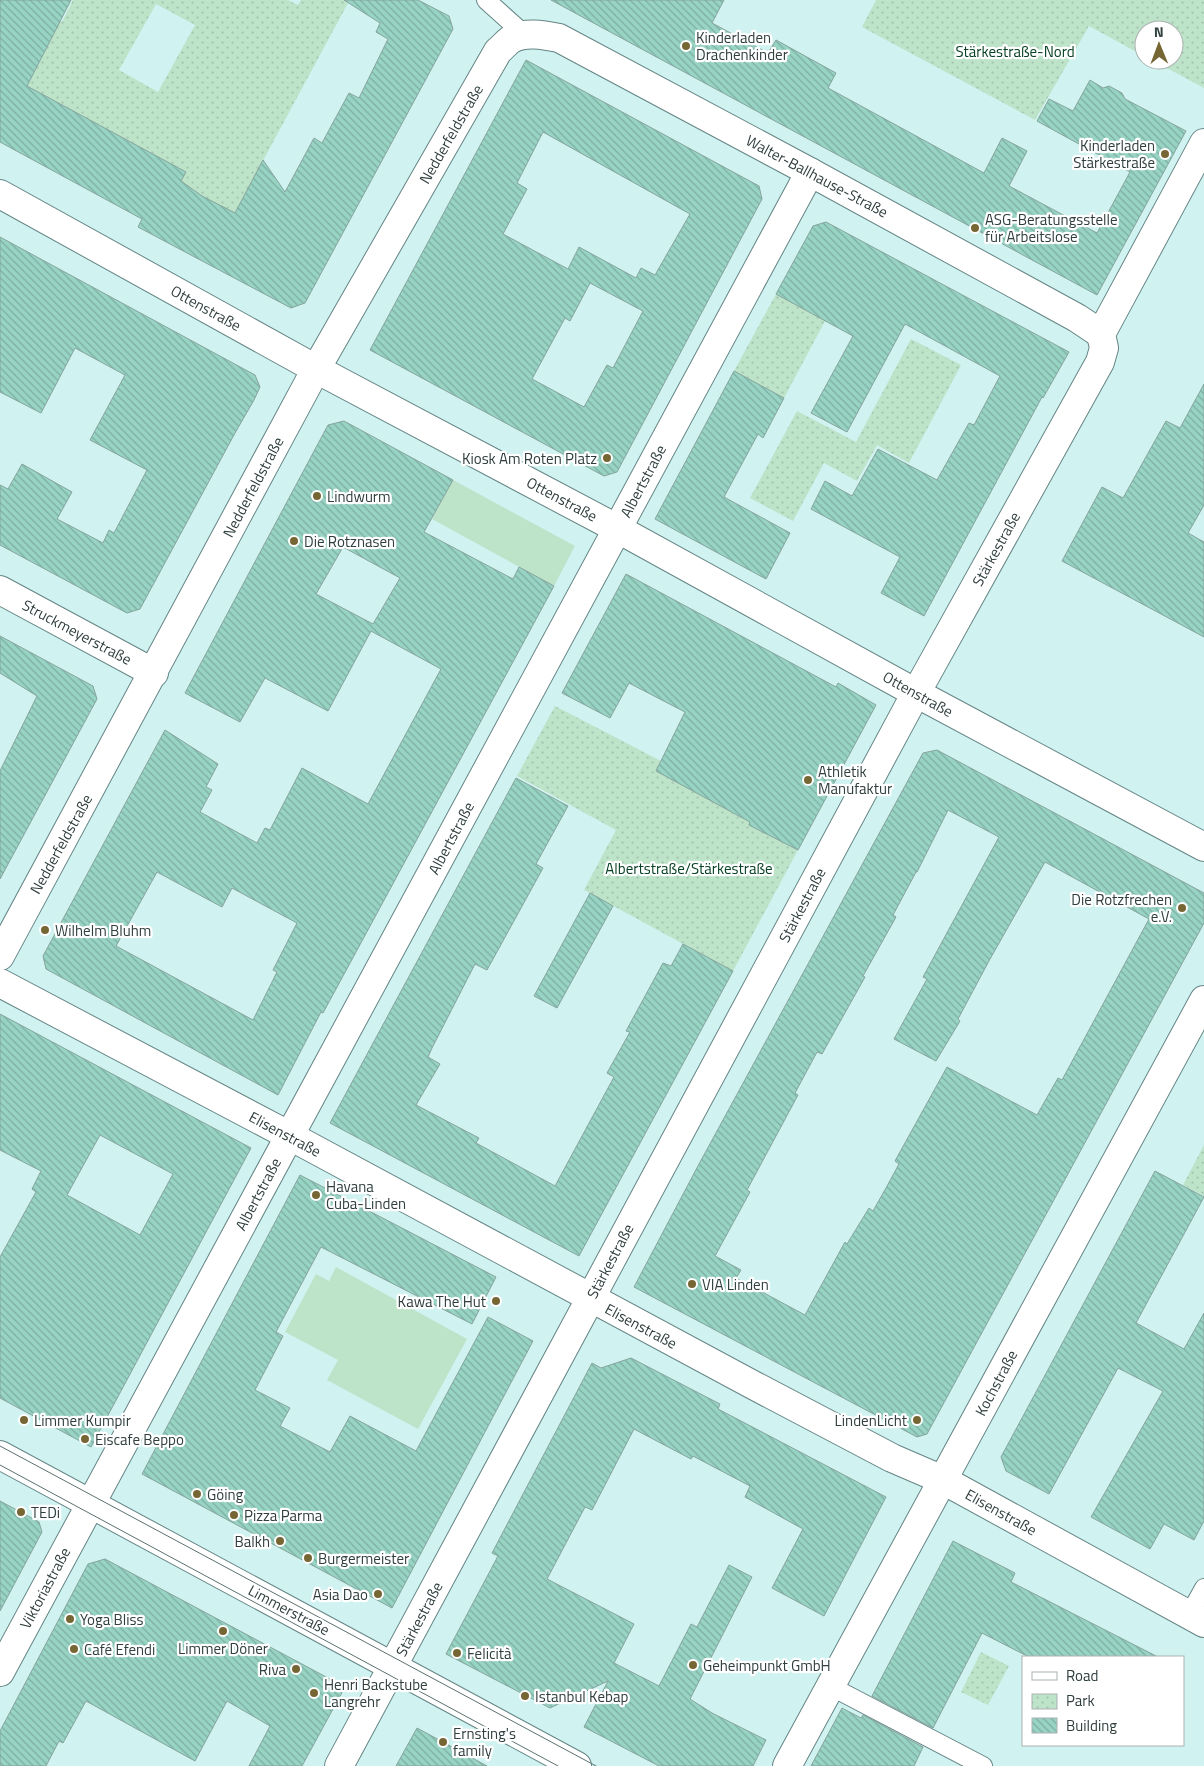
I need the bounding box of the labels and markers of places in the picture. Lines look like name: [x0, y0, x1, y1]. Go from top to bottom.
place label: Kinderladen Drachenkinder: [696, 26, 788, 66]
marker: Kinderladen Drachenkinder: [680, 40, 692, 52]
place label: Kinderladen Stärkestraße: [1073, 134, 1155, 174]
marker: Kinderladen Stärkestraße: [1159, 148, 1171, 160]
place label: ASG-Beratungsstelle für Arbeitslose: [985, 208, 1118, 248]
marker: ASG-Beratungsstelle für Arbeitslose: [969, 222, 981, 234]
place label: Kiosk Am Roten Platz: [462, 447, 597, 470]
marker: Kiosk Am Roten Platz: [601, 452, 613, 464]
place label: Lindwurm: [327, 485, 391, 508]
marker: Lindwurm: [311, 490, 323, 502]
place label: Die Rotznasen: [304, 530, 395, 553]
marker: Die Rotznasen: [288, 535, 300, 547]
place label: Athletik Manufaktur: [818, 760, 892, 800]
marker: Athletik Manufaktur: [802, 774, 814, 786]
place label: Die Rotzfrechen e.V.: [1071, 888, 1172, 928]
marker: Die Rotzfrechen e.V.: [1176, 902, 1188, 914]
place label: Wilhelm Bluhm: [55, 919, 151, 942]
marker: Wilhelm Bluhm: [39, 924, 51, 936]
place label: Havana Cuba-Linden: [326, 1175, 406, 1215]
marker: Havana Cuba-Linden: [310, 1189, 322, 1201]
place label: VIA Linden: [702, 1273, 769, 1296]
marker: VIA Linden: [686, 1278, 698, 1290]
place label: Kawa The Hut: [398, 1290, 487, 1313]
marker: Kawa The Hut: [490, 1295, 502, 1307]
place label: Limmer Kumpir: [34, 1409, 131, 1432]
place label: LindenLicht: [835, 1409, 908, 1432]
marker: Limmer Kumpir: [18, 1414, 30, 1426]
marker: LindenLicht: [911, 1414, 923, 1426]
place label: Eiscafe Beppo: [95, 1428, 184, 1451]
marker: Eiscafe Beppo: [79, 1433, 91, 1445]
place label: Göing: [207, 1483, 244, 1506]
marker: Göing: [191, 1488, 203, 1500]
place label: TEDi: [31, 1501, 60, 1524]
place label: Pizza Parma: [244, 1504, 323, 1527]
marker: TEDi: [15, 1506, 27, 1518]
marker: Pizza Parma: [228, 1509, 240, 1521]
place label: Balkh: [235, 1530, 270, 1553]
marker: Balkh: [274, 1535, 286, 1547]
place label: Burgermeister: [318, 1547, 409, 1570]
marker: Burgermeister: [302, 1552, 314, 1564]
place label: Asia Dao: [313, 1583, 368, 1606]
marker: Asia Dao: [372, 1588, 384, 1600]
place label: Yoga Bliss: [80, 1608, 143, 1631]
marker: Yoga Bliss: [64, 1613, 76, 1625]
marker: Limmer Döner: [217, 1625, 229, 1637]
place label: Limmer Döner: [178, 1637, 268, 1660]
place label: Café Efendi: [84, 1638, 155, 1661]
place label: Felicità: [467, 1642, 512, 1665]
marker: Café Efendi: [68, 1643, 80, 1655]
marker: Felicità: [451, 1647, 463, 1659]
place label: Geheimpunkt GmbH: [703, 1654, 831, 1677]
place label: Riva: [259, 1658, 286, 1681]
marker: Geheimpunkt GmbH: [687, 1659, 699, 1671]
marker: Riva: [290, 1663, 302, 1675]
place label: Henri Backstube Langrehr: [324, 1673, 428, 1713]
place label: Istanbul Kebap: [535, 1685, 628, 1708]
marker: Henri Backstube Langrehr: [308, 1687, 320, 1699]
marker: Istanbul Kebap: [519, 1690, 531, 1702]
place label: Ernsting's family: [453, 1722, 516, 1762]
marker: Ernsting's family: [437, 1736, 449, 1748]

